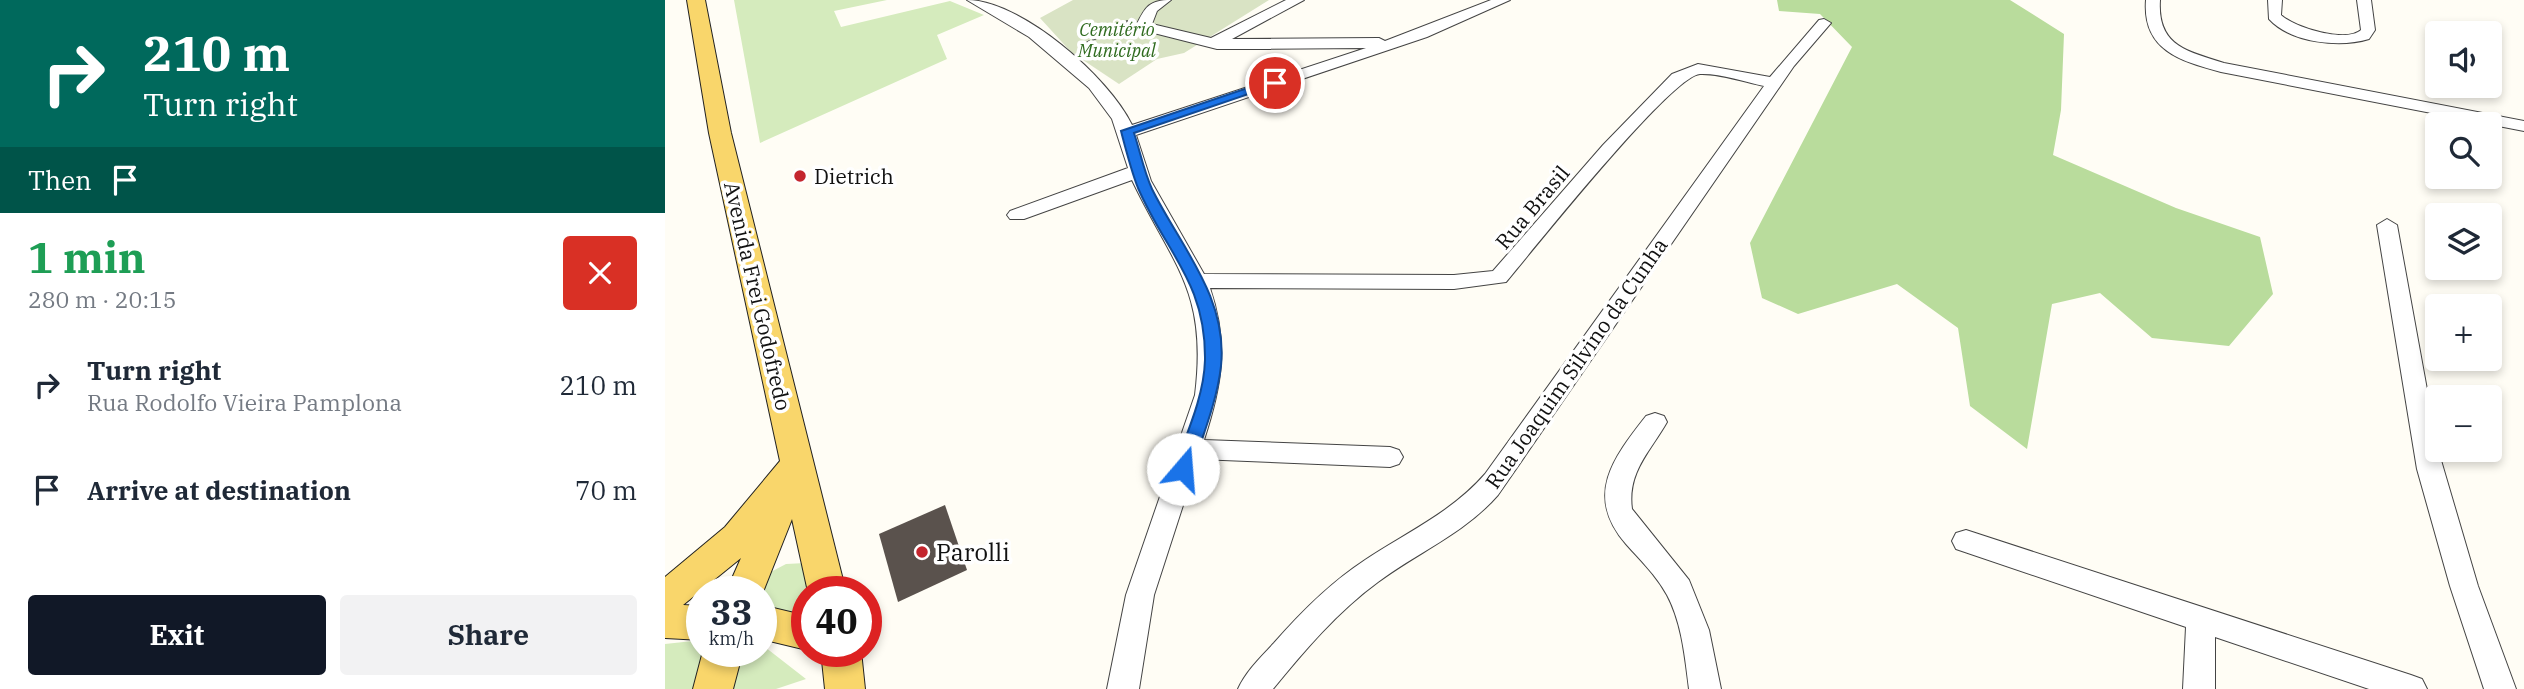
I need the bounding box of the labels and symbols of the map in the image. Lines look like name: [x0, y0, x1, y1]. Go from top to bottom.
park label: Cemitério Municipal: [1077, 18, 1157, 62]
pin: [1245, 53, 1305, 113]
street label: Rua Brasil: [1489, 159, 1575, 255]
place label: Dietrich: [814, 162, 894, 190]
marker: Dietrich: [792, 168, 808, 184]
street label: Avenida Frei Godofredo: [718, 179, 798, 413]
street label: Rua Joaquim Silvino da Cunha: [1478, 232, 1674, 494]
position arrow: [1146, 432, 1220, 506]
place label: Parolli: [936, 536, 1010, 568]
marker: Parolli: [914, 544, 930, 560]
speed limit sign: 40: [791, 576, 882, 667]

